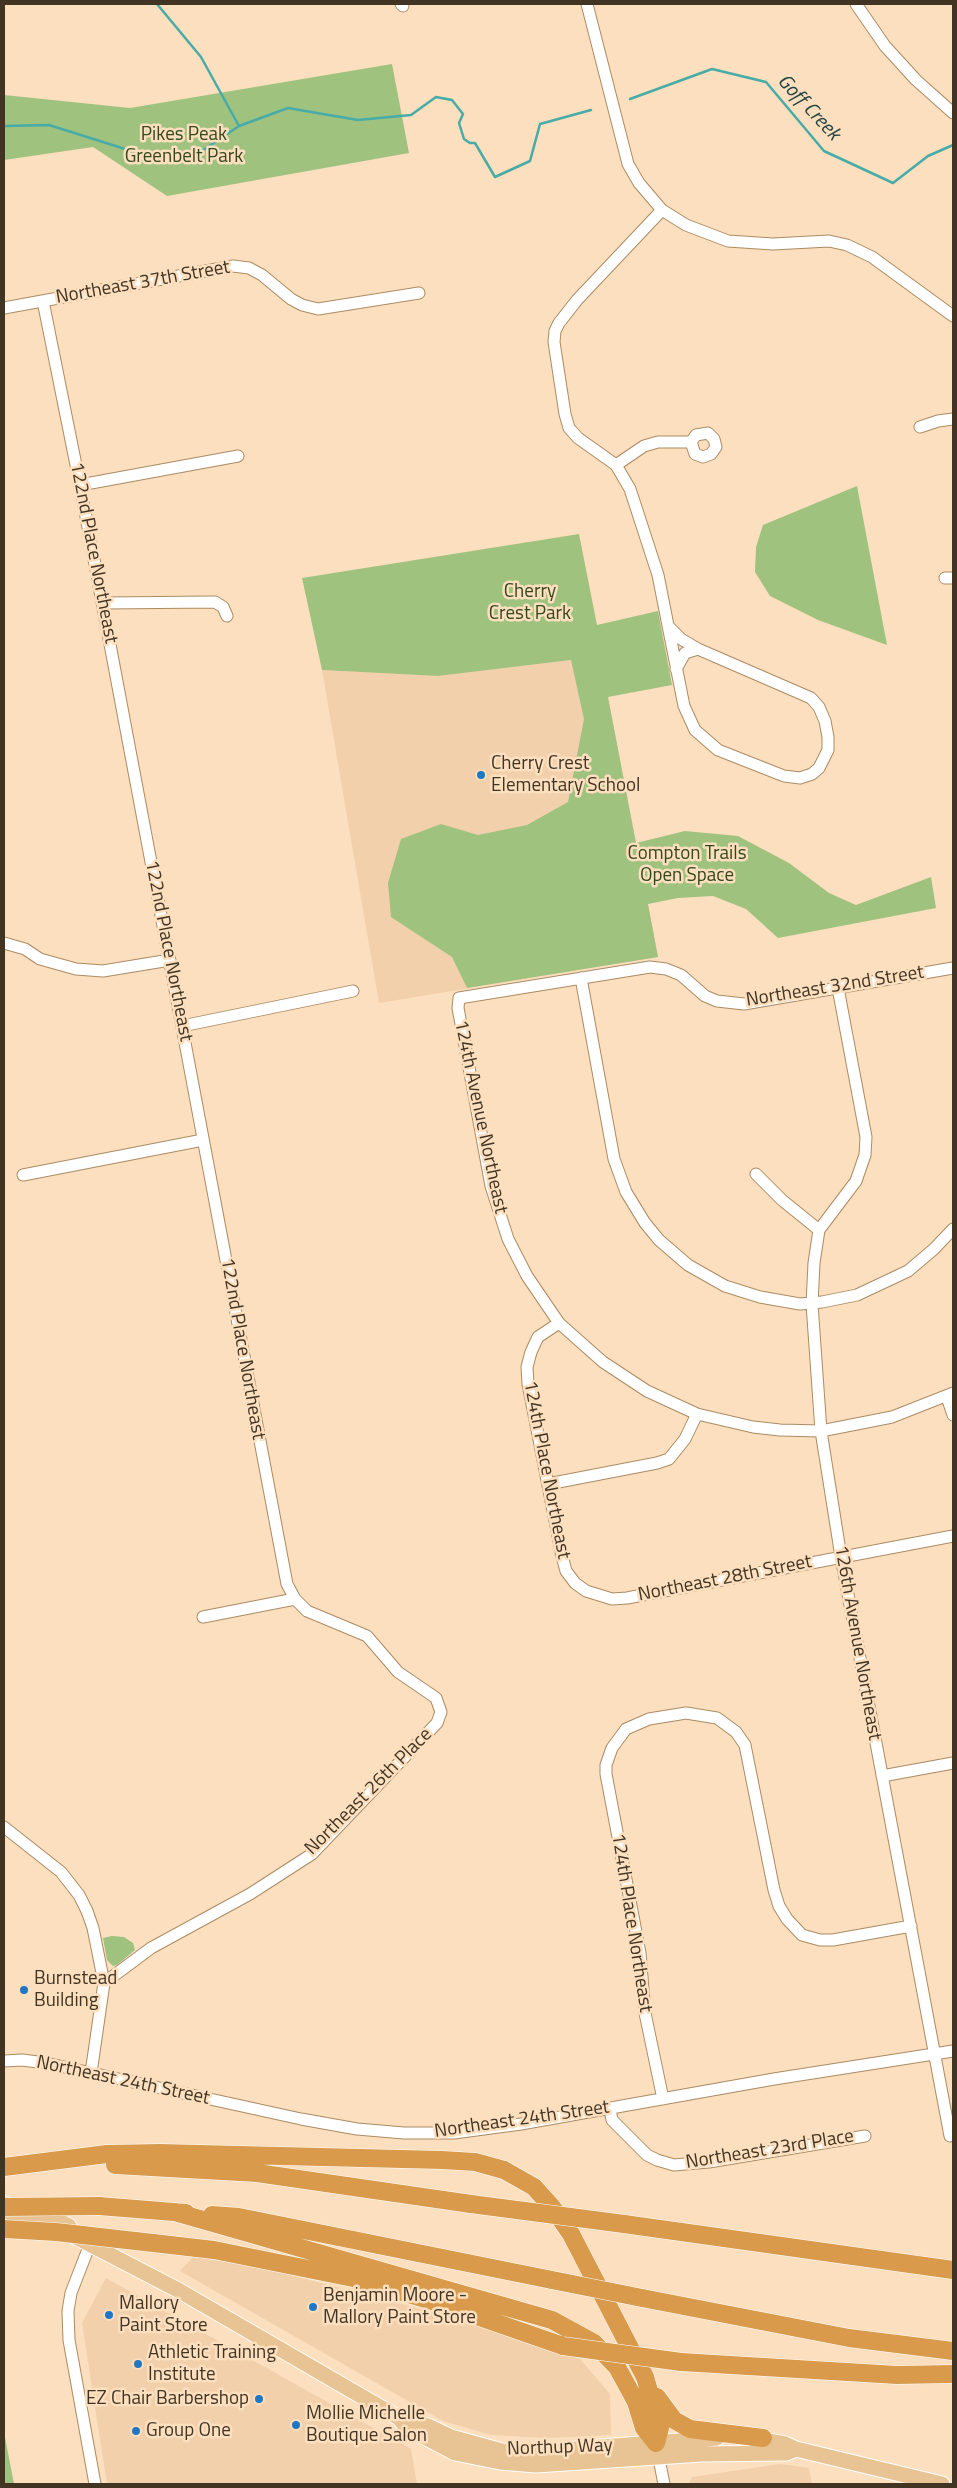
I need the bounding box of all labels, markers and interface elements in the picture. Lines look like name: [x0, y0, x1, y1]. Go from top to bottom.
water label: Goff Creek: [771, 70, 845, 146]
park label: Pikes Peak Greenbelt Park: [125, 124, 243, 168]
street label: Northeast 37th Street: [54, 256, 232, 310]
street label: 122nd Place Northeast: [64, 460, 122, 646]
park label: Cherry Crest Park: [489, 581, 571, 625]
place label: Cherry Crest Elementary School: [491, 753, 640, 797]
marker: Cherry Crest Elementary School: [475, 769, 487, 781]
park label: Compton Trails Open Space: [628, 843, 746, 887]
street label: 122nd Place Northeast: [139, 858, 197, 1044]
street label: Northeast 32nd Street: [744, 962, 926, 1012]
street label: 124th Avenue Northeast: [448, 1018, 512, 1216]
street label: 122nd Place Northeast: [215, 1256, 269, 1442]
street label: 124th Place Northeast: [518, 1379, 574, 1561]
street label: 126th Avenue Northeast: [829, 1544, 885, 1742]
street label: Northeast 28th Street: [636, 1551, 814, 1607]
street label: Northeast 26th Place: [301, 1724, 437, 1860]
street label: 124th Place Northeast: [606, 1832, 656, 2014]
place label: Burnstead Building: [34, 1968, 117, 2012]
marker: Burnstead Building: [18, 1984, 30, 1996]
street label: Northeast 24th Street: [34, 2052, 212, 2110]
street label: Northeast 24th Street: [433, 2096, 611, 2144]
street label: Northeast 23rd Place: [684, 2125, 856, 2175]
place label: Benjamin Moore - Mallory Paint Store: [323, 2285, 476, 2329]
place label: Mallory Paint Store: [119, 2293, 208, 2337]
marker: Benjamin Moore - Mallory Paint Store: [307, 2301, 319, 2313]
marker: Mallory Paint Store: [103, 2309, 115, 2321]
place label: Athletic Training Institute: [148, 2342, 276, 2386]
marker: Athletic Training Institute: [132, 2358, 144, 2370]
place label: EZ Chair Barbershop: [86, 2388, 249, 2410]
marker: EZ Chair Barbershop: [253, 2393, 265, 2405]
place label: Mollie Michelle Boutique Salon: [306, 2403, 427, 2447]
marker: Mollie Michelle Boutique Salon: [290, 2419, 302, 2431]
place label: Group One: [146, 2420, 231, 2442]
marker: Group One: [130, 2425, 142, 2437]
street label: Northup Way: [507, 2435, 613, 2461]

